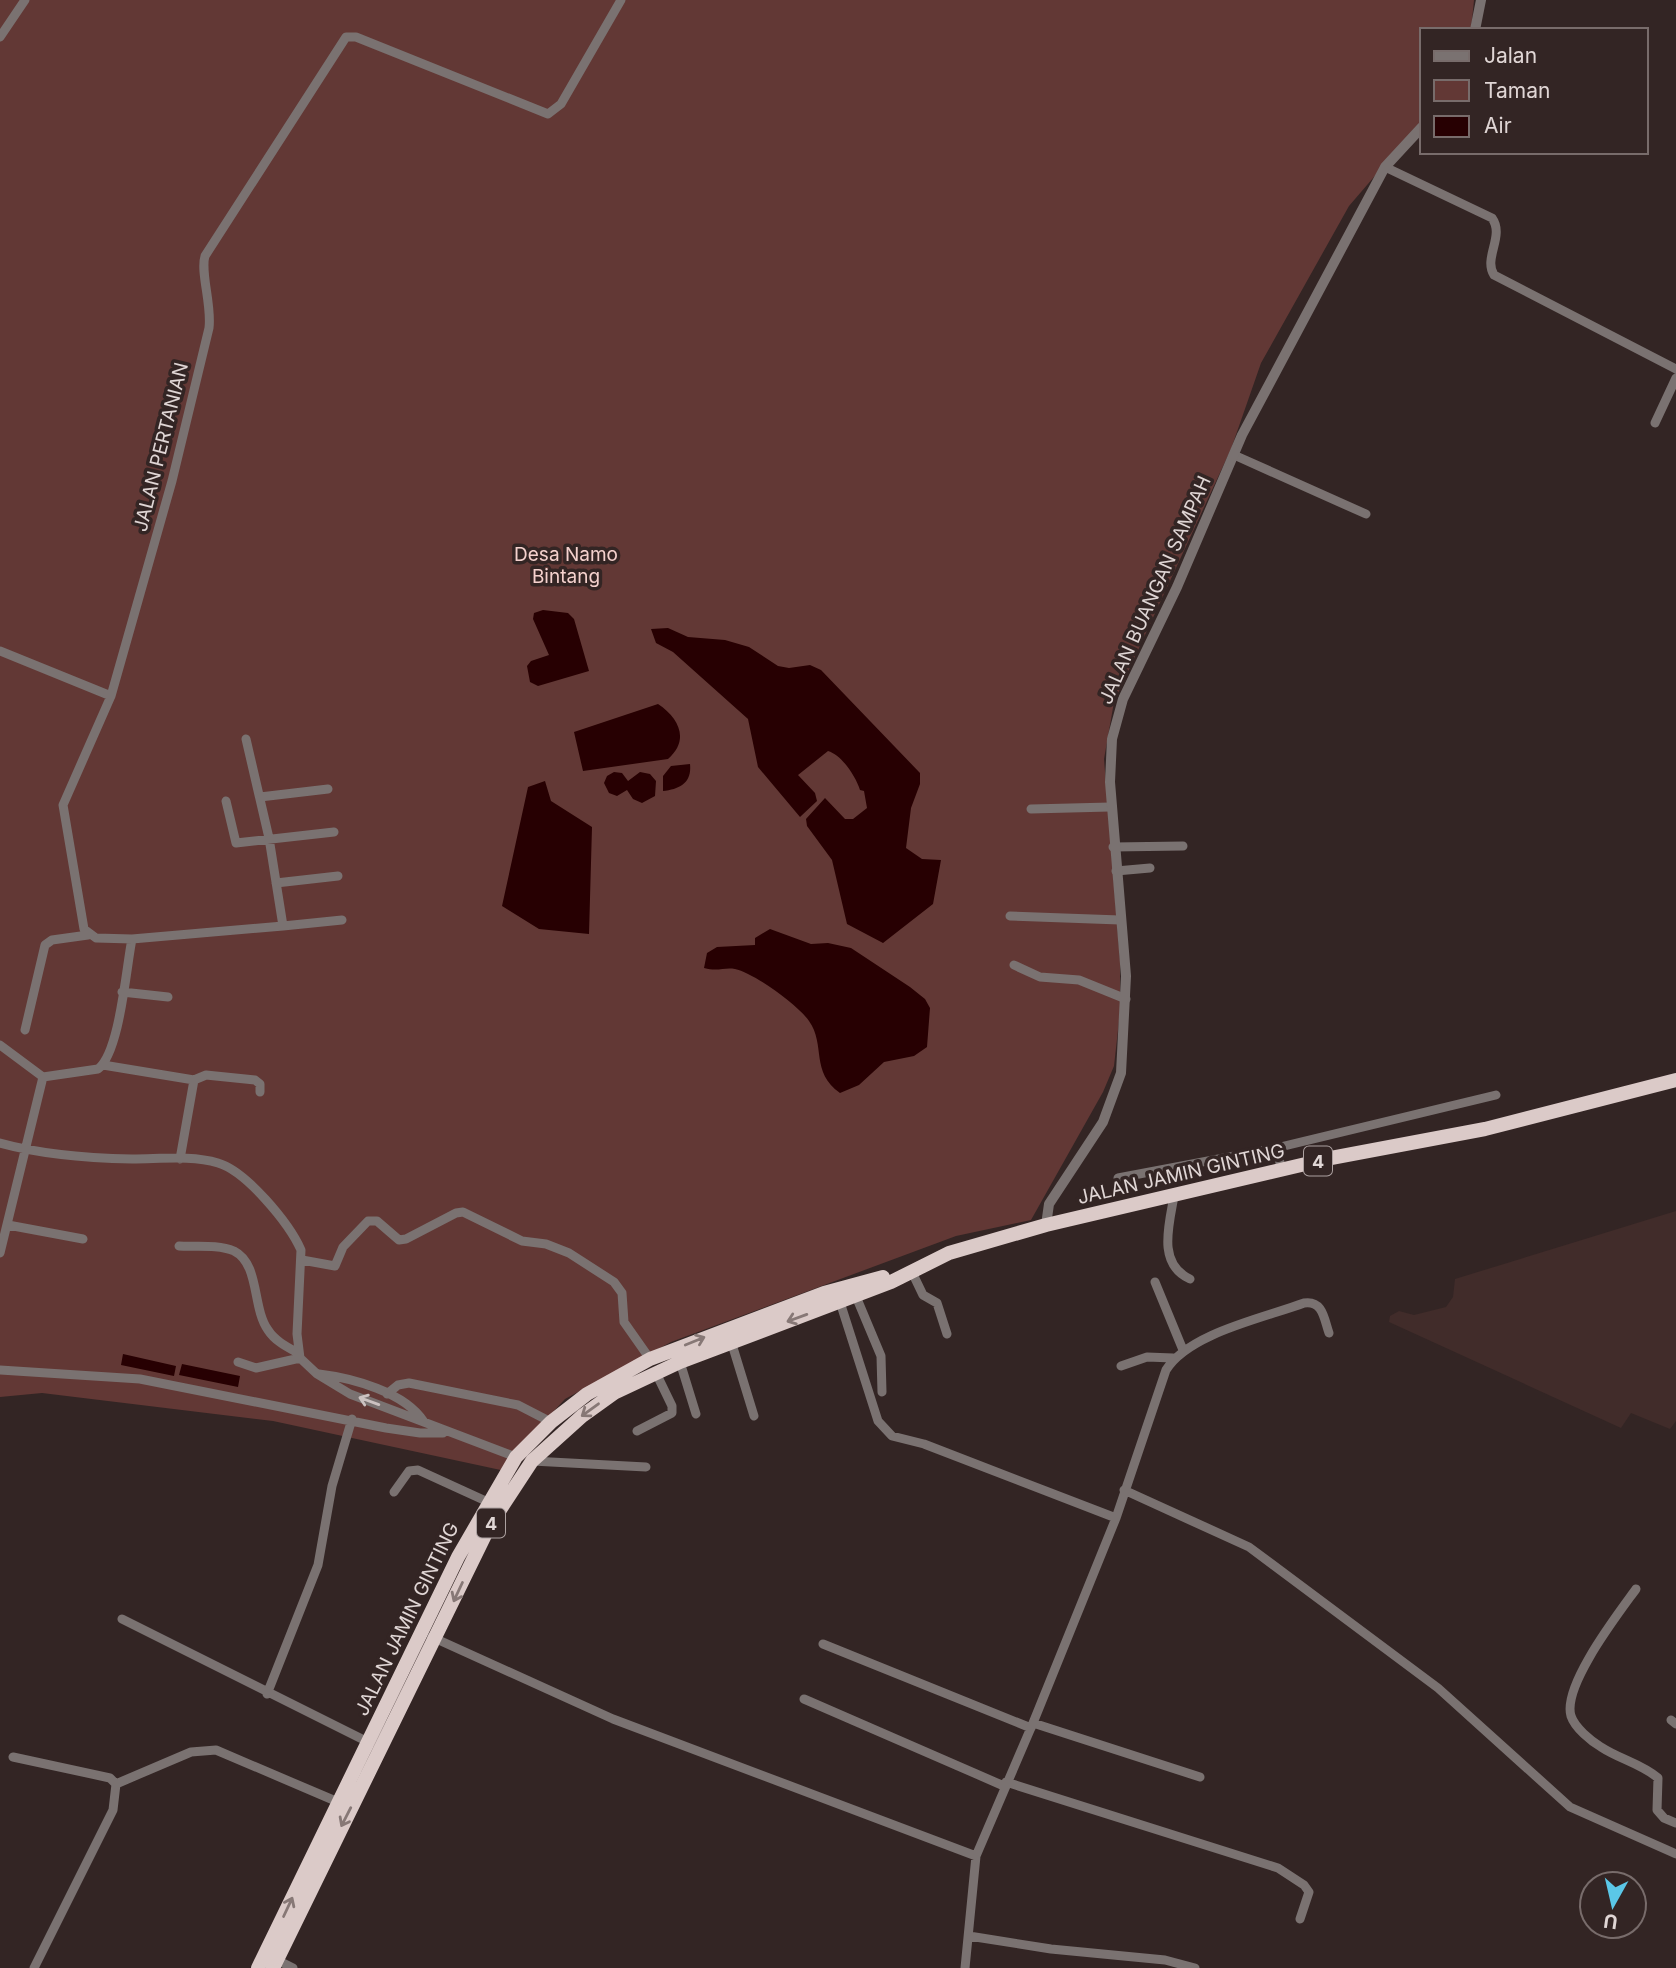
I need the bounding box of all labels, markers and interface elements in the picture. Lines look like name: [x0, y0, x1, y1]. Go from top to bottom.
legend: [1420, 28, 1648, 154]
text: Jalan: [1484, 43, 1537, 68]
text: Taman: [1484, 78, 1550, 103]
text: Air: [1484, 113, 1512, 138]
street label: JALAN PERTANIAN: [129, 360, 193, 534]
street label: JALAN BUANGAN SAMPAH: [1094, 472, 1216, 708]
park label: Desa Namo Bintang: [514, 543, 618, 588]
street label: JALAN JAMIN GINTING: [1075, 1139, 1287, 1209]
road number: 4: [1304, 1146, 1332, 1176]
one-way arrow: [786, 1313, 808, 1325]
one-way arrow: [683, 1334, 705, 1347]
one-way arrow: [359, 1394, 381, 1406]
one-way arrow: [581, 1403, 600, 1417]
road number: 4: [477, 1508, 505, 1538]
street label: JALAN JAMIN GINTING: [350, 1519, 464, 1719]
one-way arrow: [451, 1581, 464, 1602]
one-way arrow: [338, 1806, 352, 1827]
north arrow: [1578, 1870, 1648, 1940]
one-way arrow: [282, 1897, 296, 1918]
text: U: [1602, 1909, 1619, 1934]

